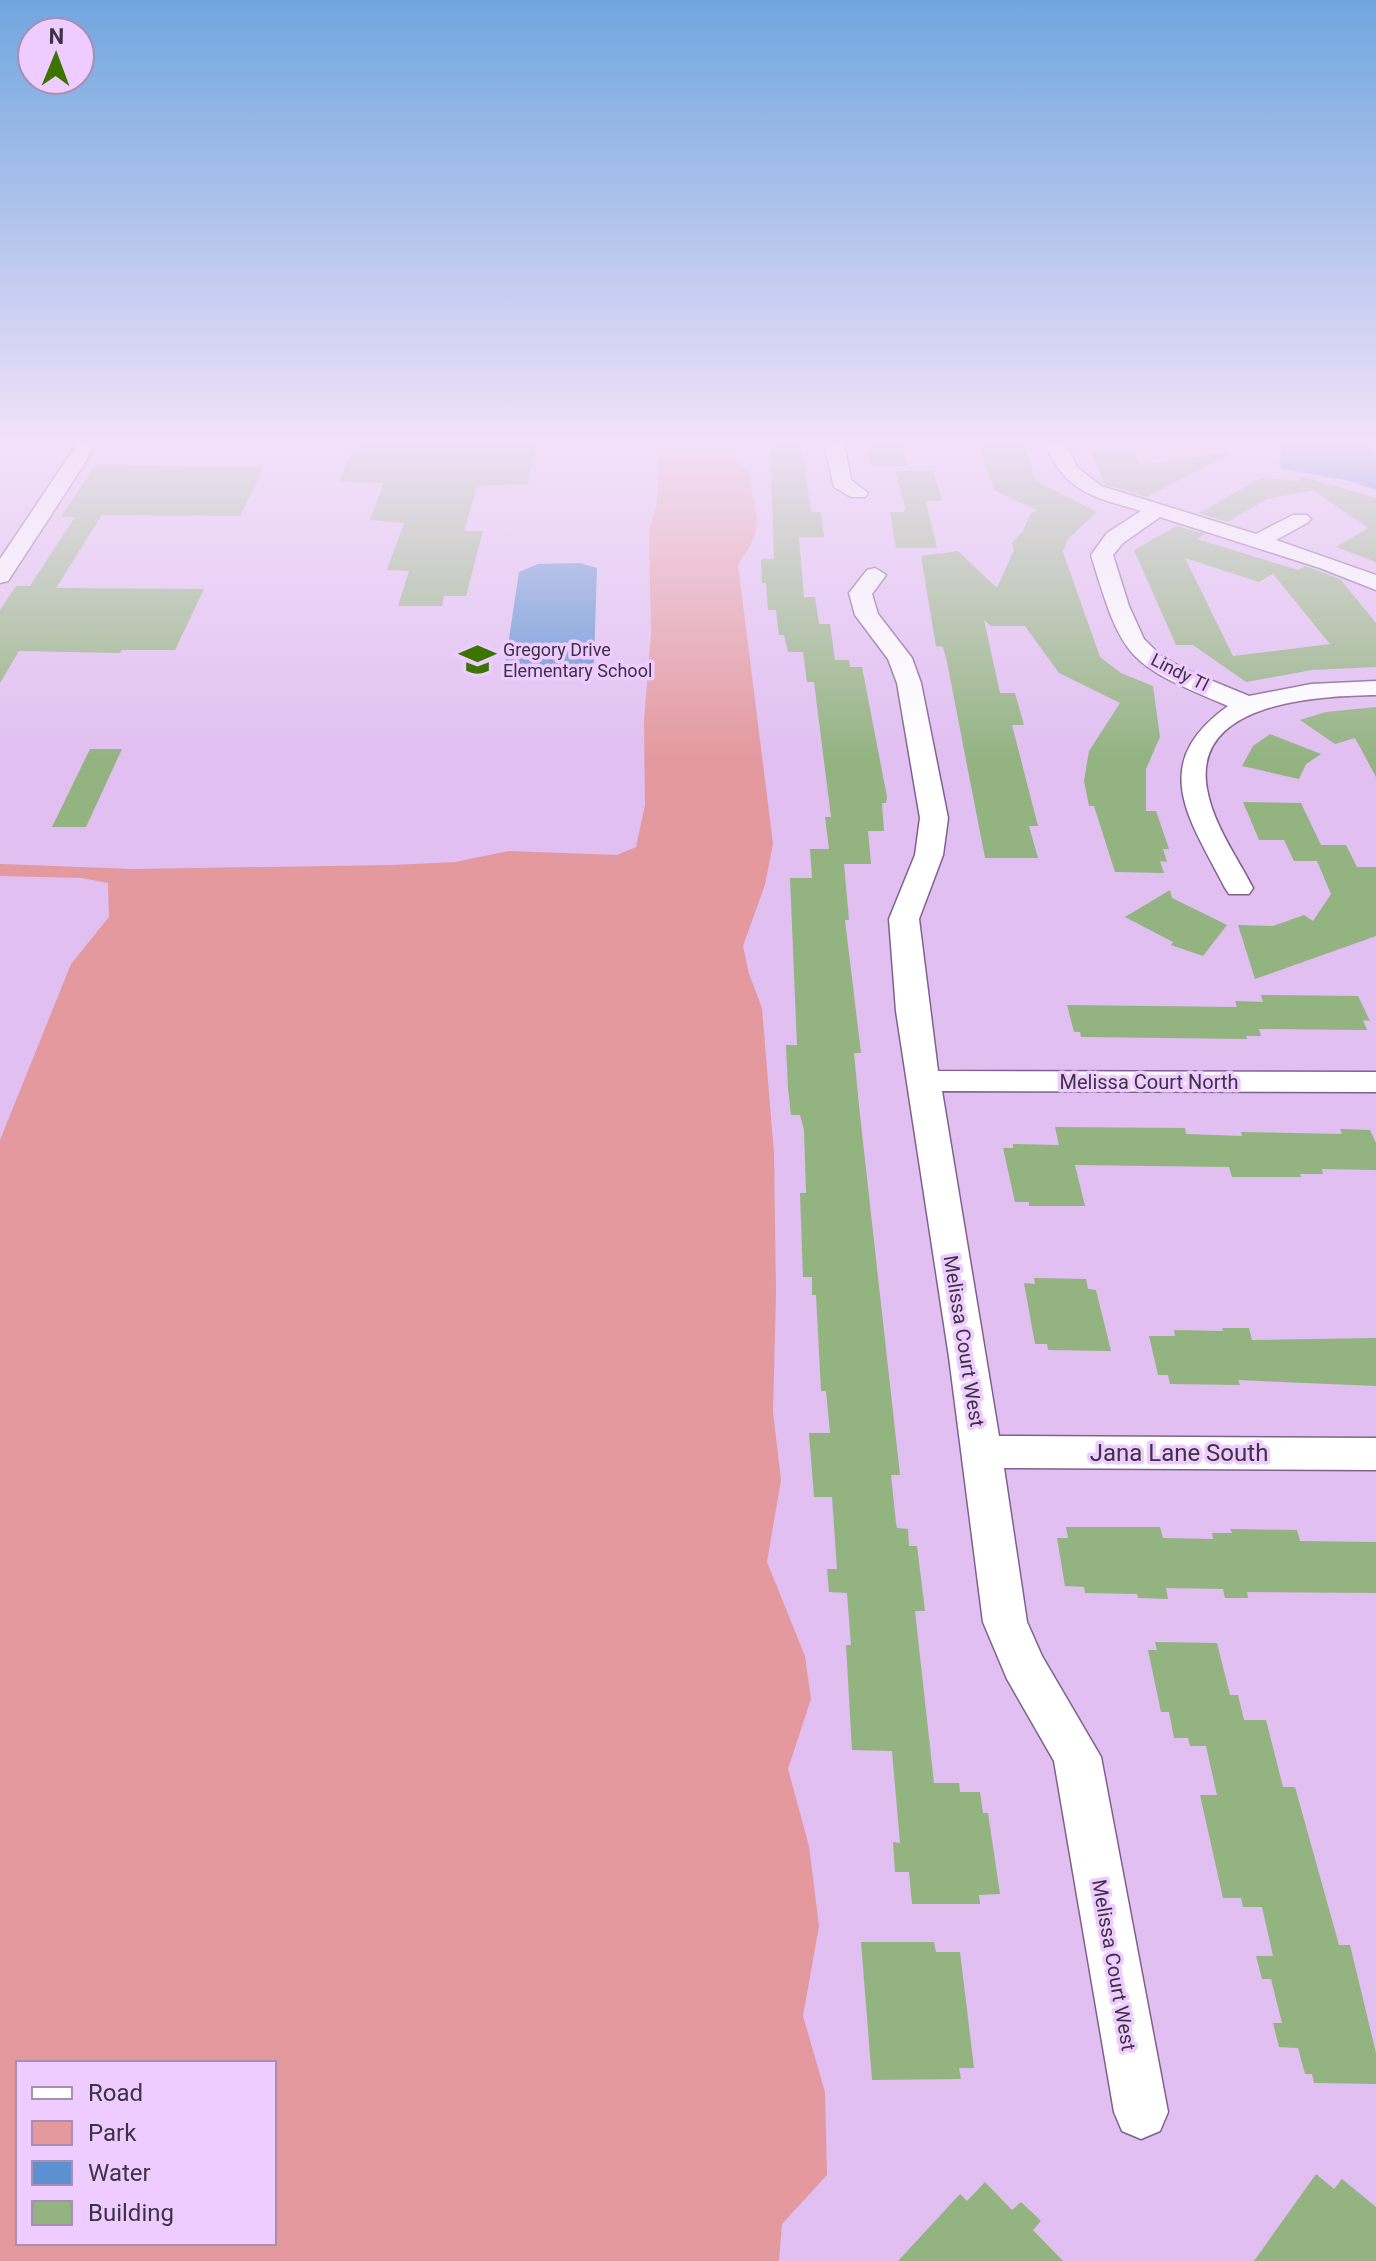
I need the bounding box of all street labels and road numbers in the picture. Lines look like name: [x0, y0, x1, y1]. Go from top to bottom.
street label: Lindy Tl: [1148, 649, 1212, 695]
street label: Melissa Court North: [1060, 1070, 1239, 1094]
street label: Melissa Court West: [939, 1253, 989, 1429]
street label: Jana Lane South: [1090, 1439, 1268, 1467]
street label: Melissa Court West: [1087, 1878, 1141, 2052]

